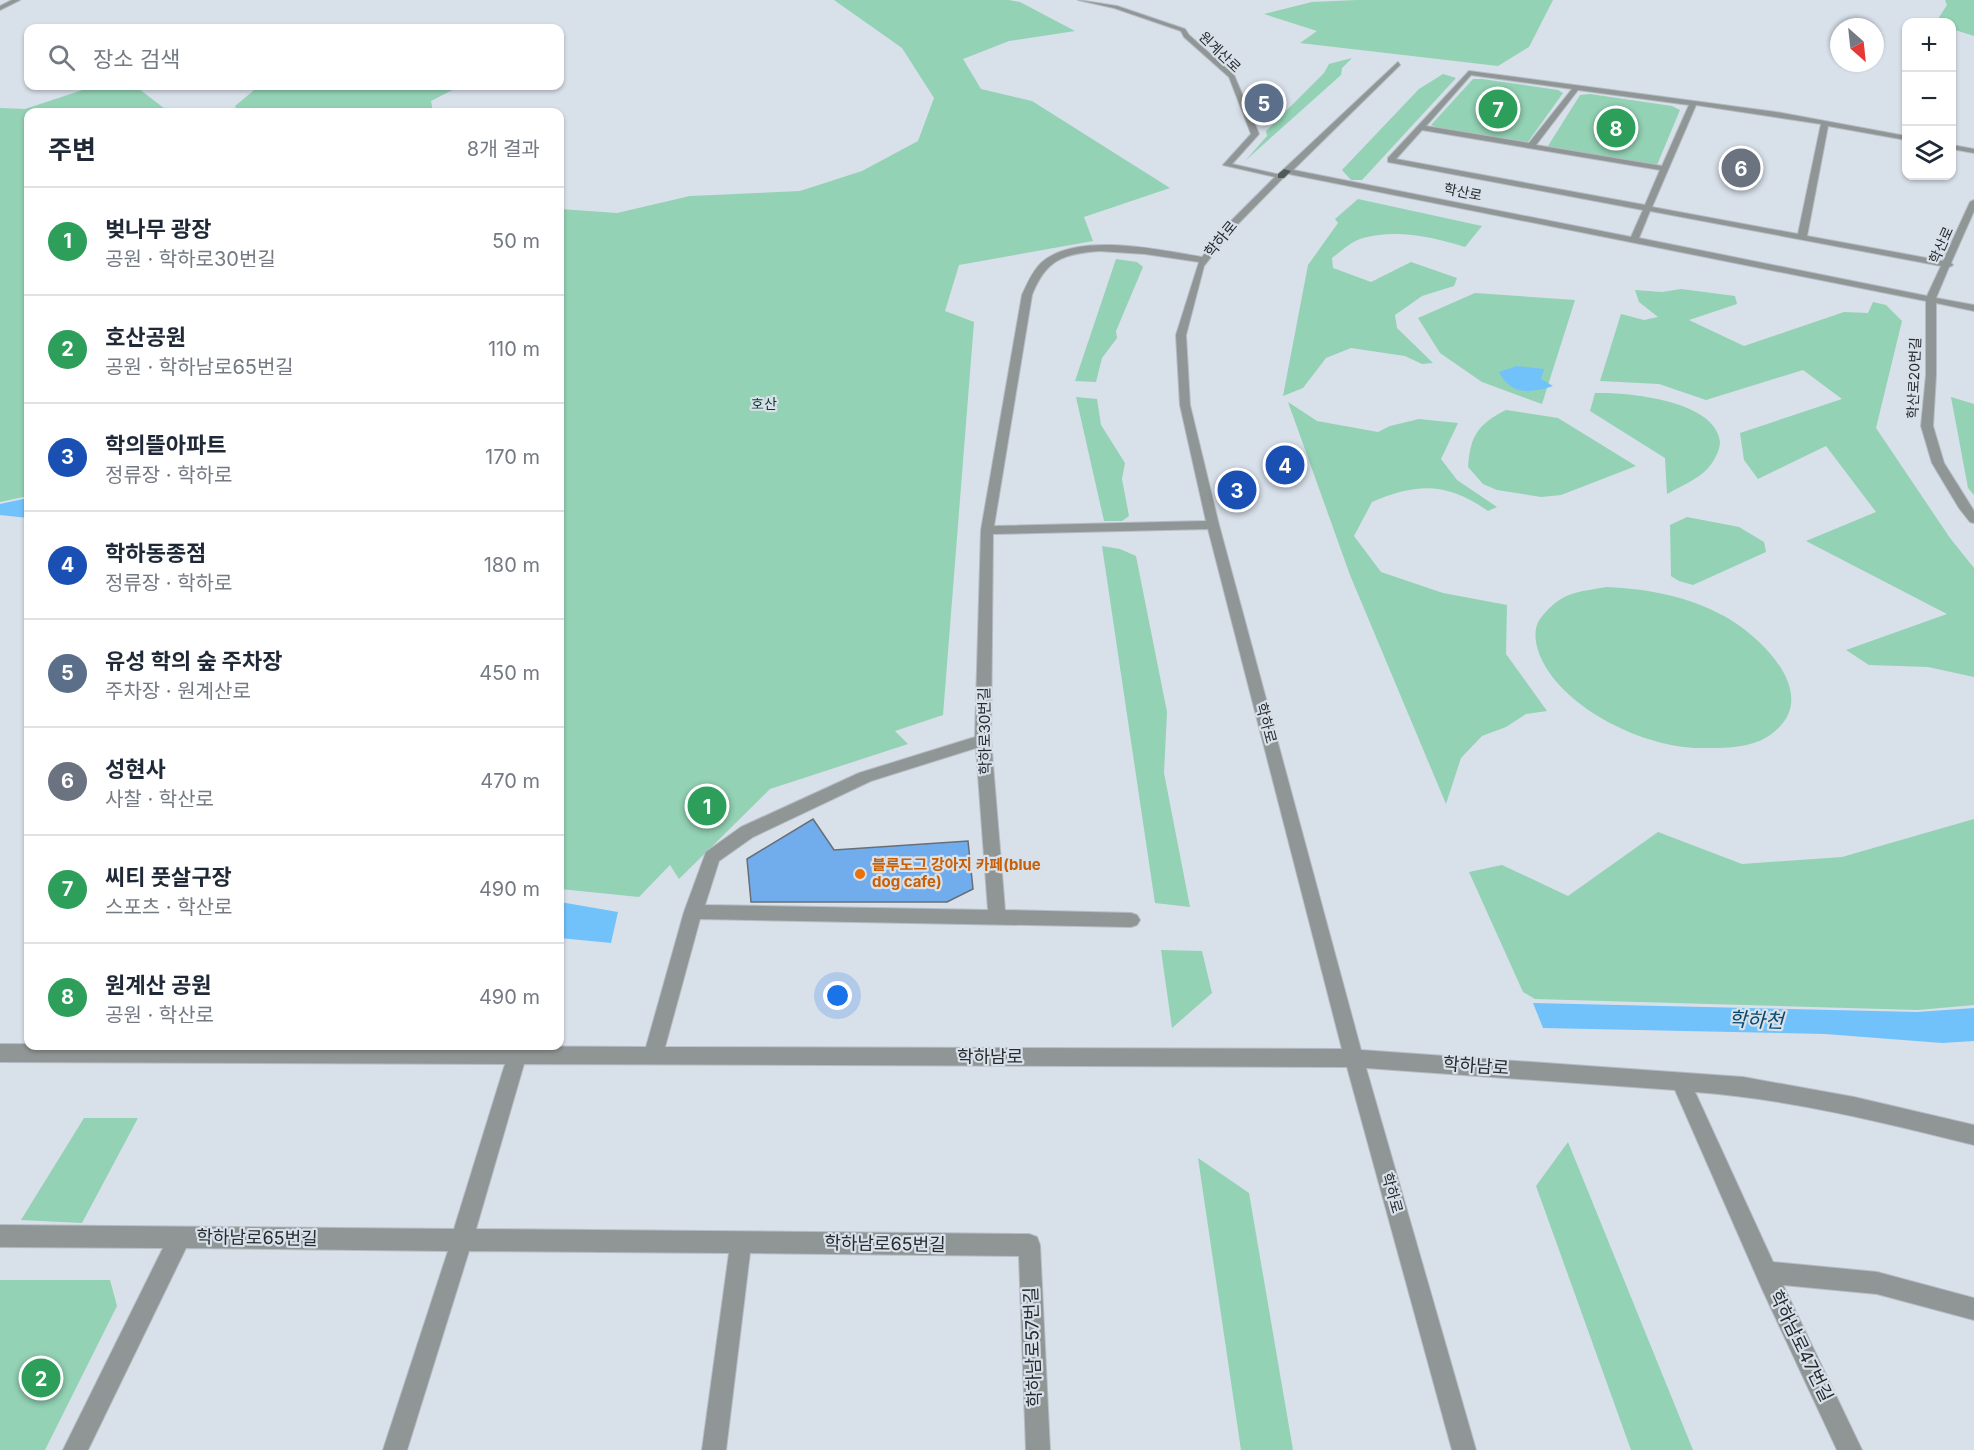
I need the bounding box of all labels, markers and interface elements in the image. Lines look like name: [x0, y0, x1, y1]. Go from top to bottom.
north arrow: [1830, 18, 1884, 72]
map controls: [1902, 18, 1956, 180]
button: +: [1902, 18, 1956, 72]
search box: [24, 24, 564, 90]
street label: 원계산로: [1196, 28, 1245, 76]
icon: search: [45, 41, 78, 74]
text: 장소 검색: [93, 46, 180, 72]
button: −: [1902, 72, 1956, 126]
pin: 5: [1244, 80, 1284, 126]
pin: 7: [1478, 86, 1518, 132]
pin: 8: [1596, 106, 1636, 150]
button: layers: [1902, 126, 1956, 180]
text: 주변: [48, 134, 96, 165]
text: 8개 결과: [467, 137, 540, 161]
pin: 6: [1722, 146, 1760, 190]
street label: 학산로: [1443, 179, 1484, 204]
text: 벚나무 광장: [105, 216, 211, 242]
street label: 학하로: [1200, 217, 1241, 261]
street label: 학산로: [1925, 224, 1956, 266]
text: 1: [63, 229, 72, 253]
text: 50 m: [492, 229, 540, 253]
text: 공원 · 학하로30번길: [105, 247, 276, 271]
text: 호산공원: [105, 324, 186, 350]
text: 2: [61, 337, 74, 361]
text: 110 m: [488, 337, 540, 361]
street label: 학산로20번길: [1904, 337, 1923, 419]
text: 공원 · 학하남로65번길: [105, 355, 294, 379]
park label: 호산: [751, 395, 777, 412]
text: 학의뜰아파트: [105, 432, 226, 458]
pin: 4: [1266, 442, 1304, 488]
text: 3: [61, 445, 74, 469]
text: 170 m: [485, 445, 540, 469]
text: 정류장 · 학하로: [105, 463, 232, 487]
pin: 3: [1218, 468, 1256, 512]
text: 학하동종점: [105, 540, 206, 566]
text: 4: [61, 553, 74, 577]
text: 180 m: [484, 553, 540, 577]
text: 정류장 · 학하로: [105, 571, 232, 595]
text: 유성 학의 숲 주차장: [105, 648, 283, 674]
text: 5: [61, 661, 74, 685]
text: 450 m: [479, 661, 540, 685]
text: 주차장 · 원계산로: [105, 679, 251, 703]
street label: 학하로30번길: [974, 687, 995, 775]
street label: 학하로: [1252, 700, 1281, 745]
text: 성현사: [105, 756, 166, 782]
text: 6: [61, 769, 74, 793]
text: 470 m: [480, 769, 540, 793]
pin: 1: [688, 784, 726, 828]
text: 사찰 · 학산로: [105, 787, 214, 811]
place label: 블루도그 강아지 카페(blue dog cafe): [872, 855, 1041, 891]
text: 씨티 풋살구장: [105, 864, 232, 890]
marker: 블루도그 강아지 카페(blue dog cafe): [853, 867, 867, 881]
text: 7: [62, 877, 73, 901]
text: 490 m: [479, 877, 540, 901]
text: 스포츠 · 학산로: [105, 895, 232, 919]
text: 원계산 공원: [105, 972, 211, 998]
your location: [823, 981, 852, 1010]
text: 8: [61, 985, 74, 1009]
text: 490 m: [479, 985, 540, 1009]
text: 공원 · 학산로: [105, 1003, 214, 1027]
water label: 학하천: [1728, 1007, 1787, 1033]
street label: 학하남로: [957, 1046, 1023, 1067]
street label: 학하남로: [1442, 1053, 1510, 1078]
street label: 학하로: [1378, 1170, 1407, 1215]
street label: 학하남로65번길: [196, 1226, 318, 1249]
street label: 학하남로65번길: [824, 1232, 946, 1255]
street label: 학하남로57번길: [1020, 1286, 1045, 1408]
street label: 학하남로47번길: [1765, 1287, 1837, 1405]
pin: 2: [22, 1356, 60, 1400]

